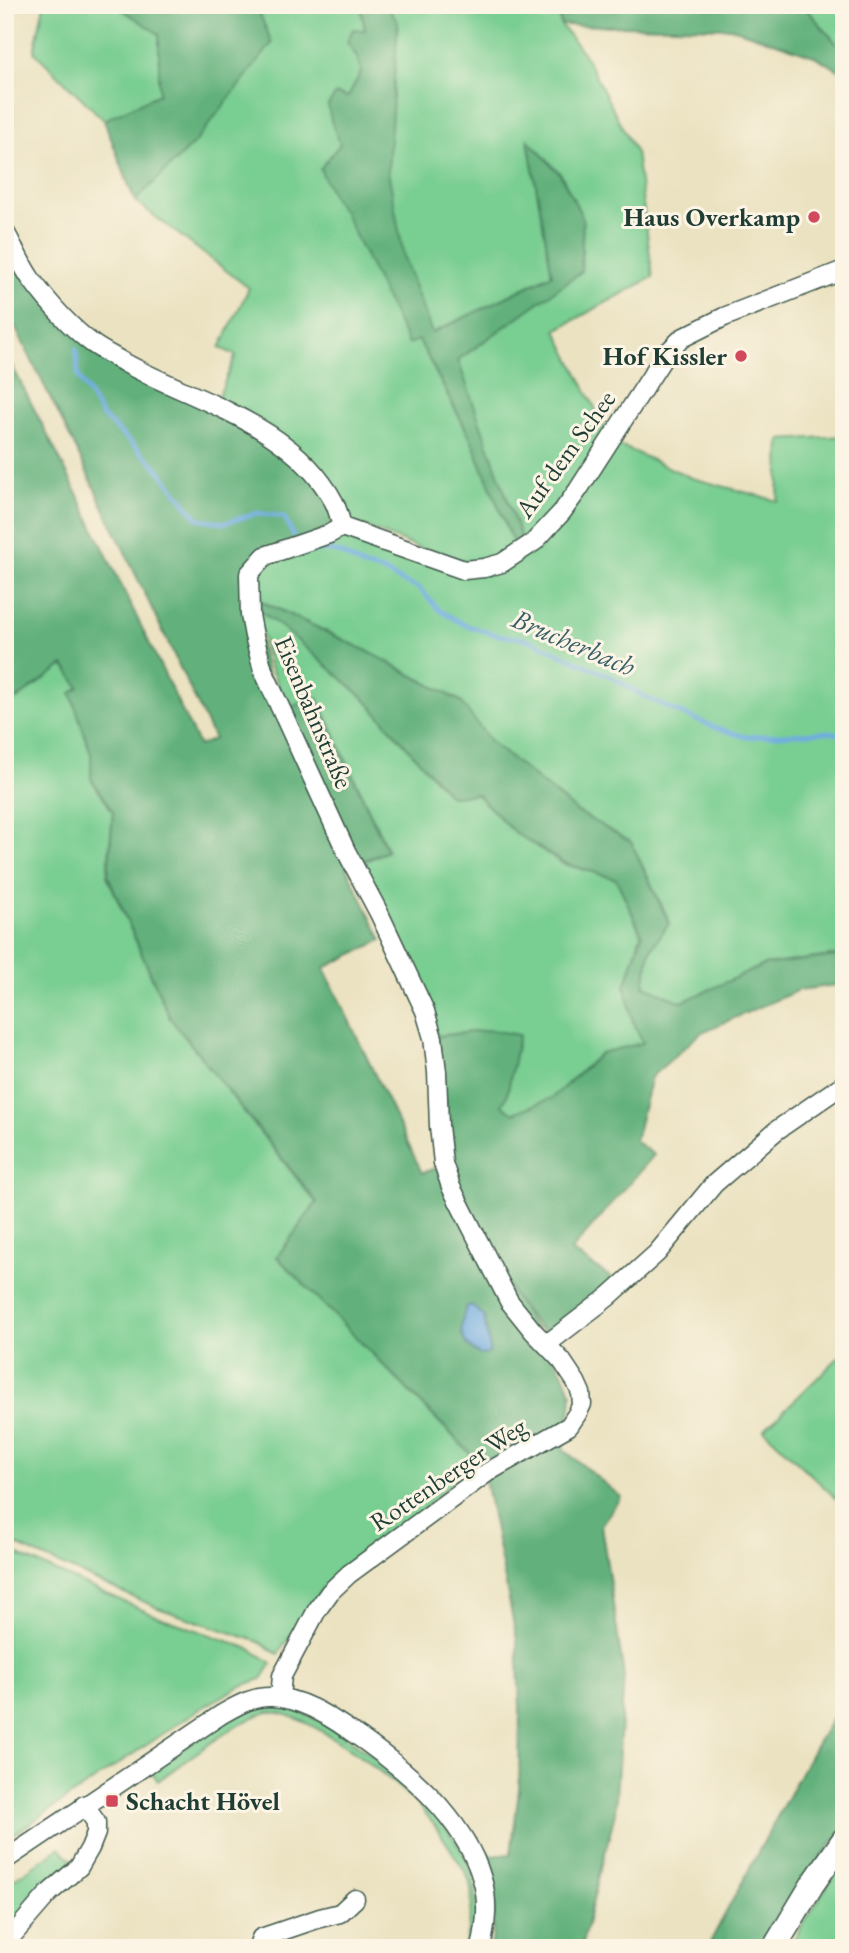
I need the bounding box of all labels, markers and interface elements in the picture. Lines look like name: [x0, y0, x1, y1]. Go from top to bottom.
place label: Haus Overkamp: [624, 200, 800, 234]
marker: Haus Overkamp: [806, 209, 822, 225]
place label: Hof Kissler: [603, 339, 727, 373]
marker: Hof Kissler: [733, 348, 749, 364]
street label: Auf dem Schee: [507, 383, 623, 525]
water label: Brucherbach: [506, 600, 641, 684]
street label: Eisenbahnstraße: [267, 631, 361, 793]
street label: Rottenberger Weg: [363, 1409, 533, 1539]
place label: Schacht Hövel: [126, 1784, 280, 1818]
marker: Schacht Hövel: [104, 1793, 120, 1809]

